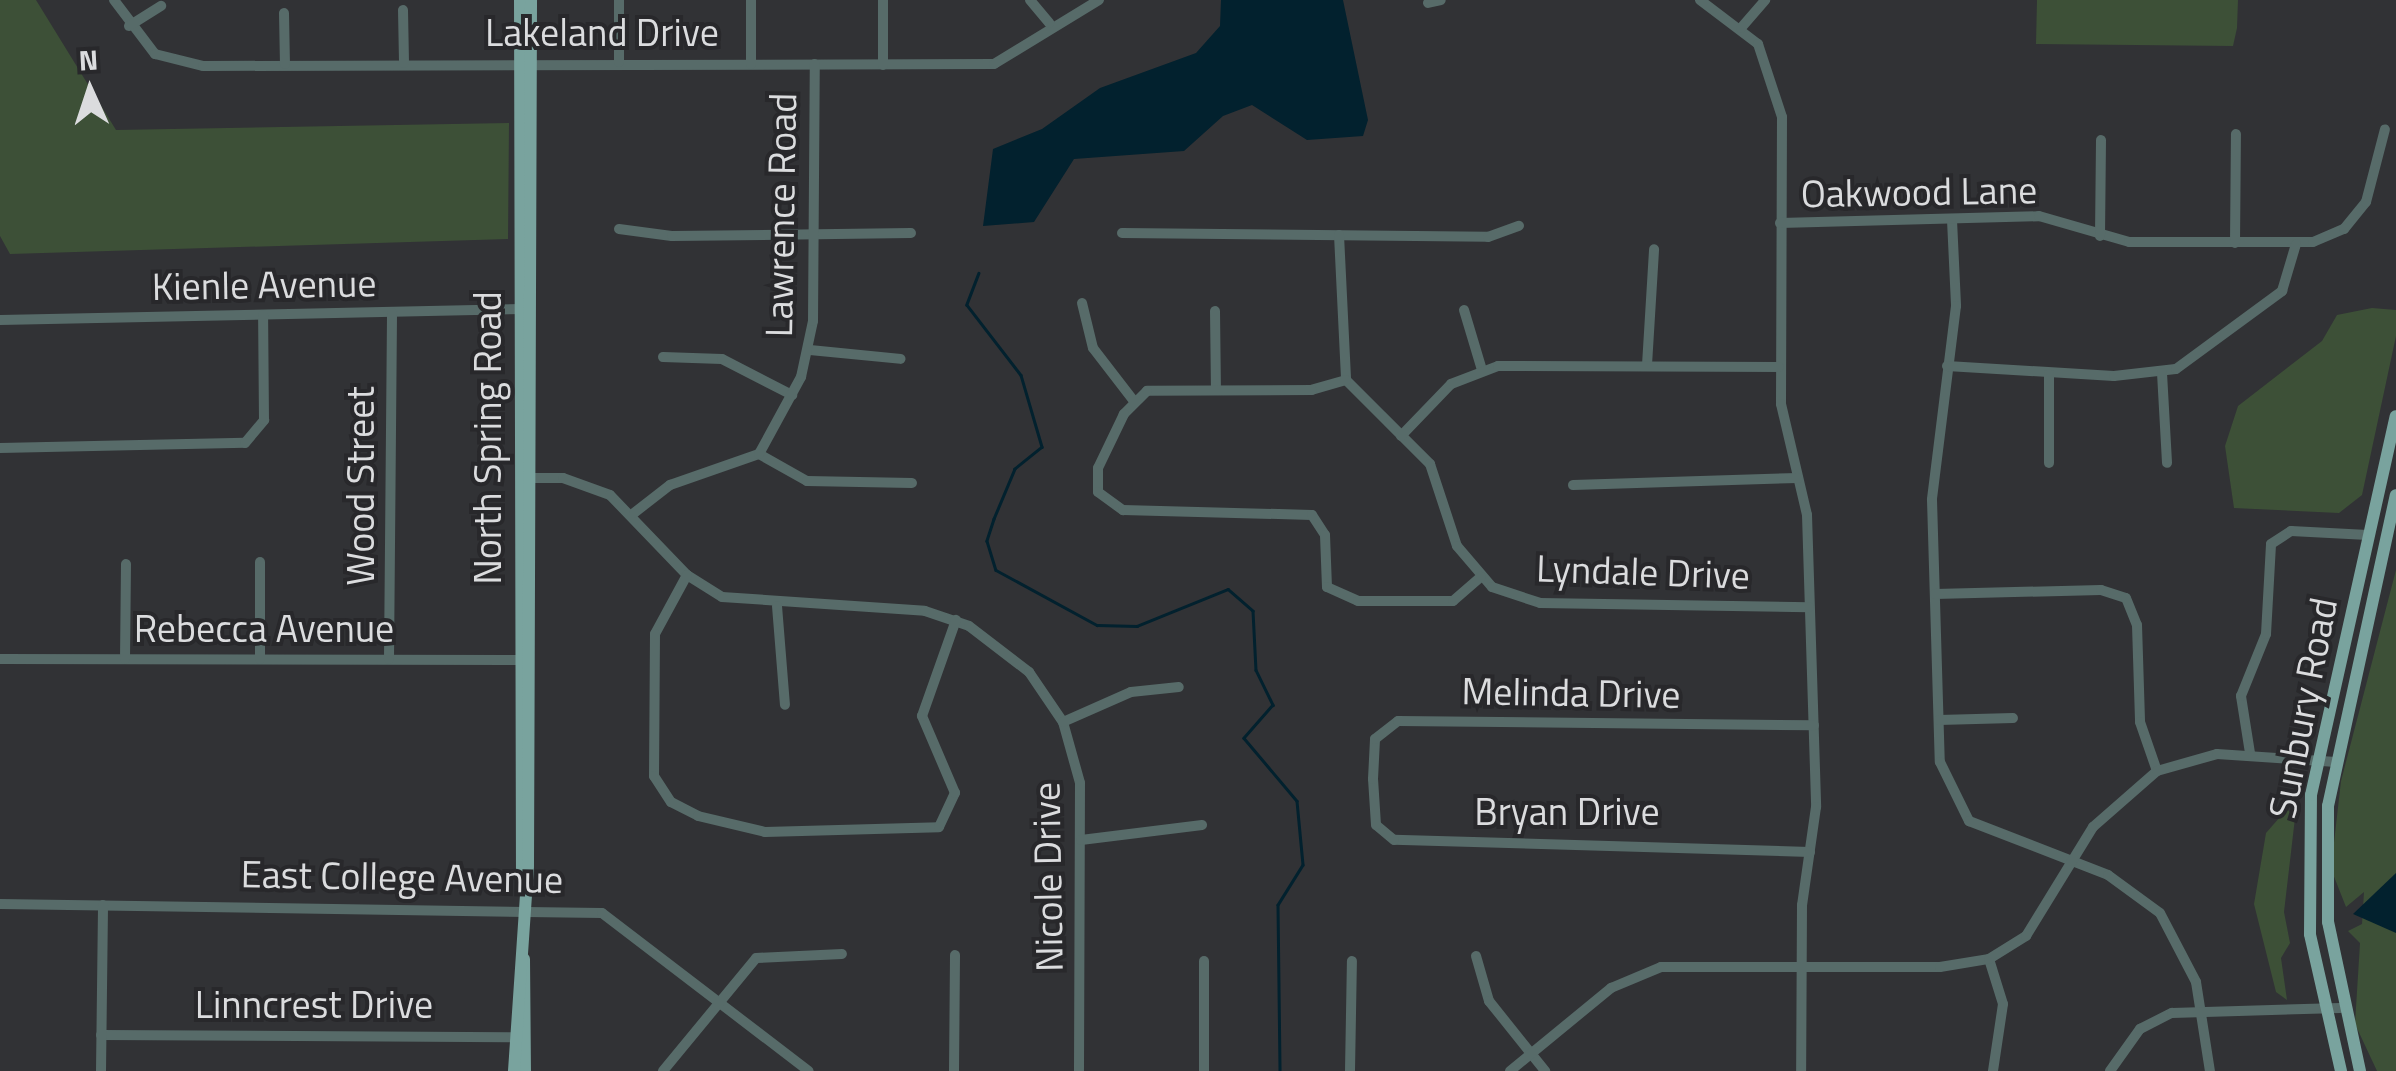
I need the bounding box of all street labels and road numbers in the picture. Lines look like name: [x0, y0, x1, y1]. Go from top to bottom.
street label: Lakeland Drive: [485, 10, 719, 56]
street label: Lawrence Road: [756, 92, 806, 338]
street label: Oakwood Lane: [1800, 167, 2038, 217]
street label: Kienle Avenue: [151, 260, 377, 310]
street label: North Spring Road: [465, 291, 511, 585]
street label: Wood Street: [338, 386, 384, 586]
street label: Lyndale Drive: [1535, 545, 1751, 599]
street label: Sunbury Road: [2259, 594, 2347, 822]
street label: Rebecca Avenue: [134, 606, 394, 652]
street label: Melinda Drive: [1461, 668, 1681, 718]
street label: Nicole Drive: [1024, 782, 1072, 972]
street label: Bryan Drive: [1474, 789, 1660, 835]
street label: East College Avenue: [240, 851, 564, 903]
street label: Linncrest Drive: [195, 982, 433, 1028]

